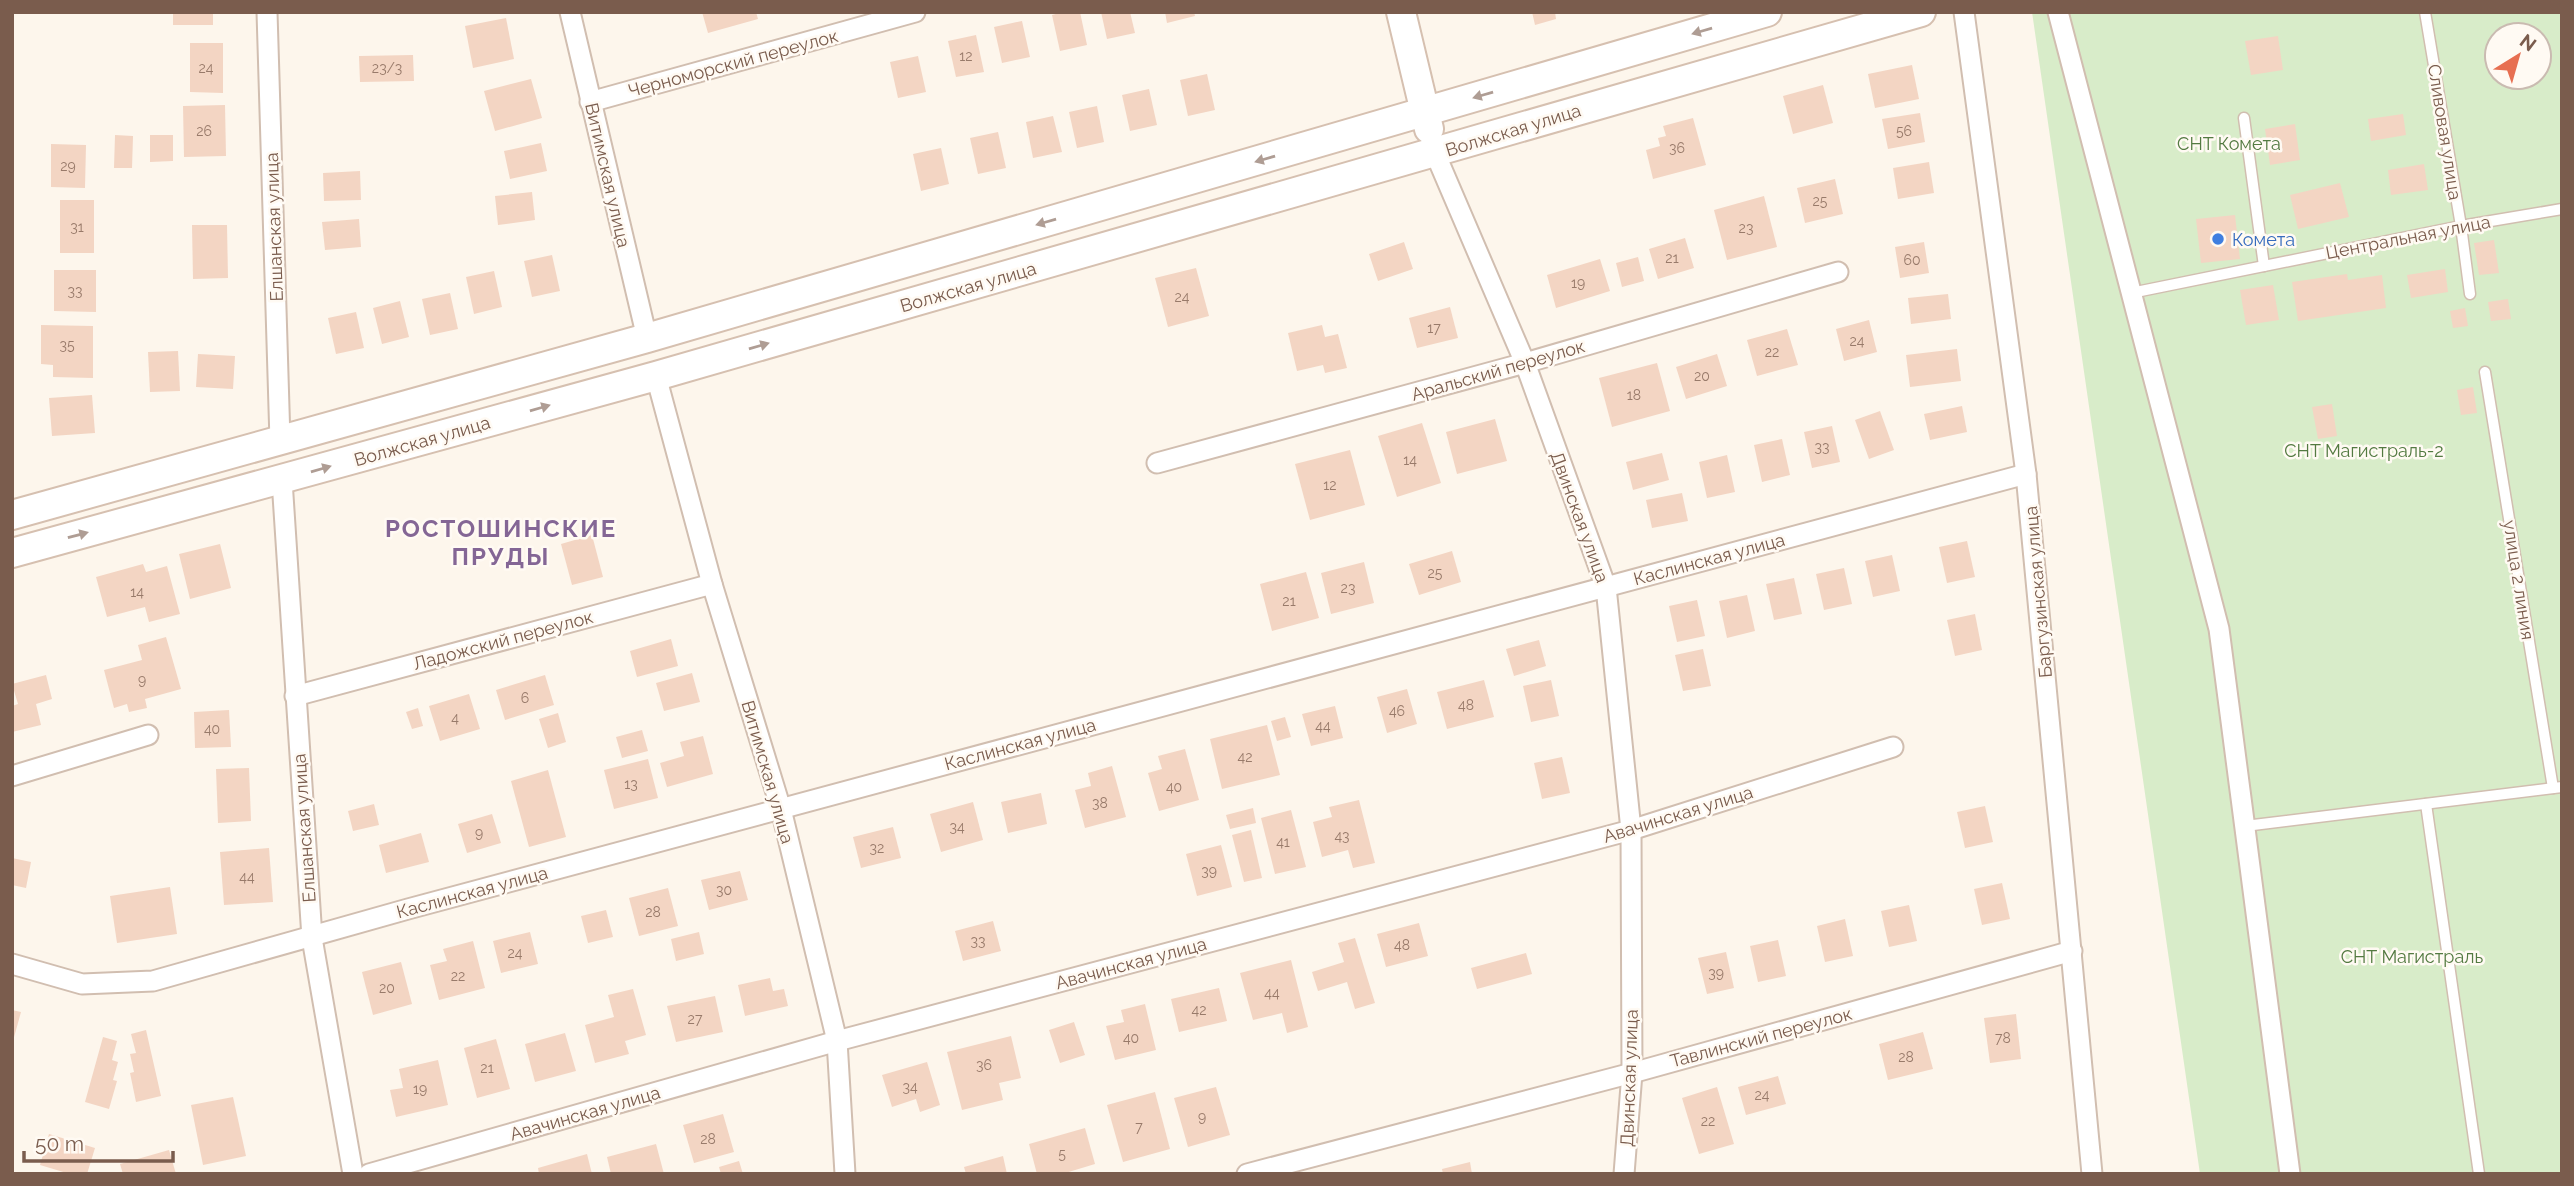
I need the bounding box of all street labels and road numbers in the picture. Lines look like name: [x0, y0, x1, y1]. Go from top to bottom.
street label: Черноморский переулок: [626, 25, 840, 101]
street label: Сливовая улица: [2424, 63, 2466, 201]
street label: Волжская улица: [1443, 99, 1583, 161]
street label: Витимская улица: [581, 101, 635, 249]
street label: Елшанская улица: [261, 152, 287, 302]
street label: Центральная улица: [2324, 211, 2492, 263]
street label: Волжская улица: [898, 258, 1038, 316]
street label: Аральский переулок: [1409, 335, 1587, 405]
street label: Волжская улица: [352, 412, 492, 470]
street label: Двинская улица: [1547, 449, 1613, 585]
street label: Баргузинская улица: [2020, 505, 2056, 679]
street label: улица 2 линия: [2499, 519, 2539, 641]
street label: Каслинская улица: [1631, 529, 1787, 589]
street label: Ладожский переулок: [411, 606, 595, 674]
street label: Витимская улица: [738, 698, 798, 846]
street label: Каслинская улица: [942, 714, 1098, 774]
street label: Елшанская улица: [288, 753, 320, 903]
street label: Авачинская улица: [1601, 781, 1755, 847]
street label: Каслинская улица: [394, 862, 550, 922]
street label: Авачинская улица: [1053, 933, 1209, 993]
street label: Тавлинский переулок: [1668, 1003, 1854, 1071]
street label: Двинская улица: [1616, 1009, 1642, 1147]
street label: Авачинская улица: [507, 1081, 663, 1145]

